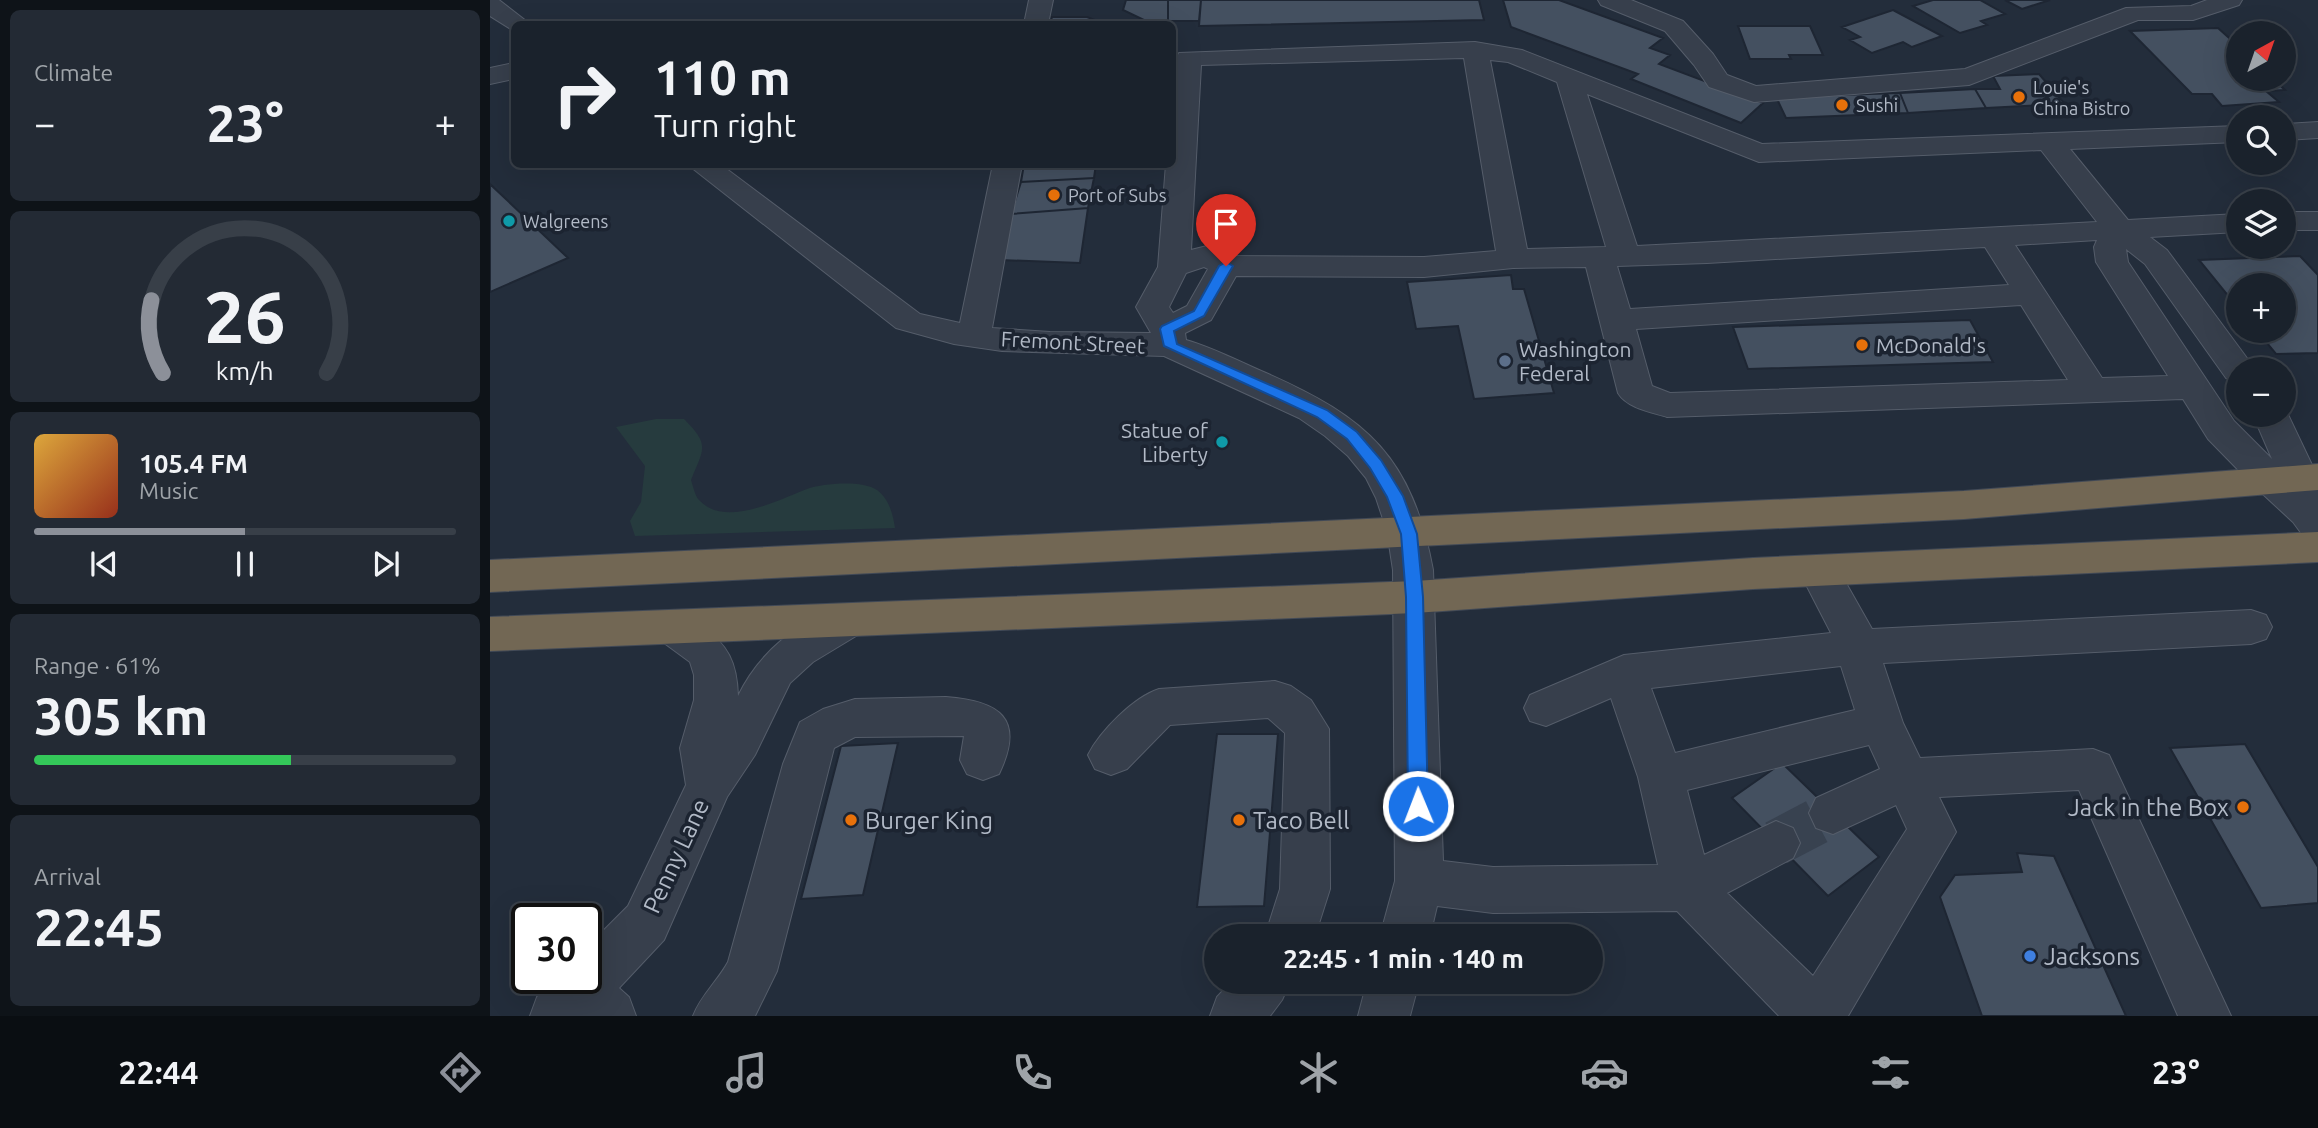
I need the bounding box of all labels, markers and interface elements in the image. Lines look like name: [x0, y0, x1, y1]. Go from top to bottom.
north arrow: [2226, 21, 2296, 91]
map controls: [2226, 21, 2296, 427]
icon: right: [539, 49, 630, 140]
text: 110 m: [654, 49, 791, 104]
text: Climate: [34, 60, 113, 85]
place label: Louie's China Bistro: [2033, 77, 2130, 118]
marker: Louie's China Bistro: [2011, 89, 2027, 105]
text: 23°: [206, 94, 284, 152]
place label: Sushi: [1856, 95, 1898, 115]
marker: Sushi: [1834, 97, 1850, 113]
text: −: [34, 102, 55, 144]
text: +: [435, 102, 456, 144]
button: search: [2226, 105, 2296, 175]
text: Turn right: [654, 107, 796, 143]
place label: Port of Subs: [1068, 185, 1167, 205]
marker: Port of Subs: [1046, 187, 1062, 203]
button: layers: [2226, 189, 2296, 259]
pin: [1196, 194, 1256, 266]
icon: arrive: [1207, 205, 1245, 243]
place label: Walgreens: [523, 211, 609, 231]
marker: Walgreens: [501, 213, 517, 229]
button: +: [2226, 273, 2296, 343]
text: 26: [204, 275, 286, 357]
street label: Fremont Street: [1000, 326, 1146, 358]
place label: McDonald's: [1876, 333, 1986, 357]
place label: Washington Federal: [1519, 337, 1632, 385]
marker: McDonald's: [1854, 337, 1870, 353]
marker: Washington Federal: [1497, 353, 1513, 369]
text: km/h: [216, 357, 274, 385]
button: −: [2226, 357, 2296, 427]
place label: Statue of Liberty: [1121, 418, 1209, 466]
marker: Statue of Liberty: [1214, 434, 1230, 450]
text: 105.4 FM: [139, 449, 248, 478]
text: Music: [139, 478, 198, 503]
icon: previous: [85, 545, 123, 583]
icon: pause: [226, 545, 264, 583]
icon: next: [367, 545, 405, 583]
text: Range · 61%: [34, 653, 161, 678]
text: 305 km: [34, 687, 208, 745]
position arrow: [1381, 769, 1455, 843]
place label: Jack in the Box: [2068, 794, 2229, 821]
street label: Penny Lane: [638, 795, 714, 917]
marker: Jack in the Box: [2235, 799, 2251, 815]
place label: Burger King: [865, 807, 993, 834]
place label: Taco Bell: [1253, 807, 1349, 834]
marker: Burger King: [843, 812, 859, 828]
marker: Taco Bell: [1231, 812, 1247, 828]
text: Arrival: [34, 864, 101, 889]
text: 22:45: [34, 898, 164, 956]
speed limit sign: 30: [511, 903, 602, 994]
place label: Jacksons: [2044, 943, 2140, 970]
text: 22:45 · 1 min · 140 m: [1283, 944, 1524, 973]
marker: Jacksons: [2022, 948, 2038, 964]
icon: directions: [436, 1048, 485, 1097]
icon: music: [722, 1048, 771, 1097]
icon: phone: [1008, 1048, 1057, 1097]
icon: climate: [1294, 1048, 1343, 1097]
icon: car: [1580, 1048, 1629, 1097]
icon: filters: [1866, 1048, 1915, 1097]
text: 22:44: [119, 1054, 199, 1090]
text: 23°: [2152, 1054, 2199, 1090]

